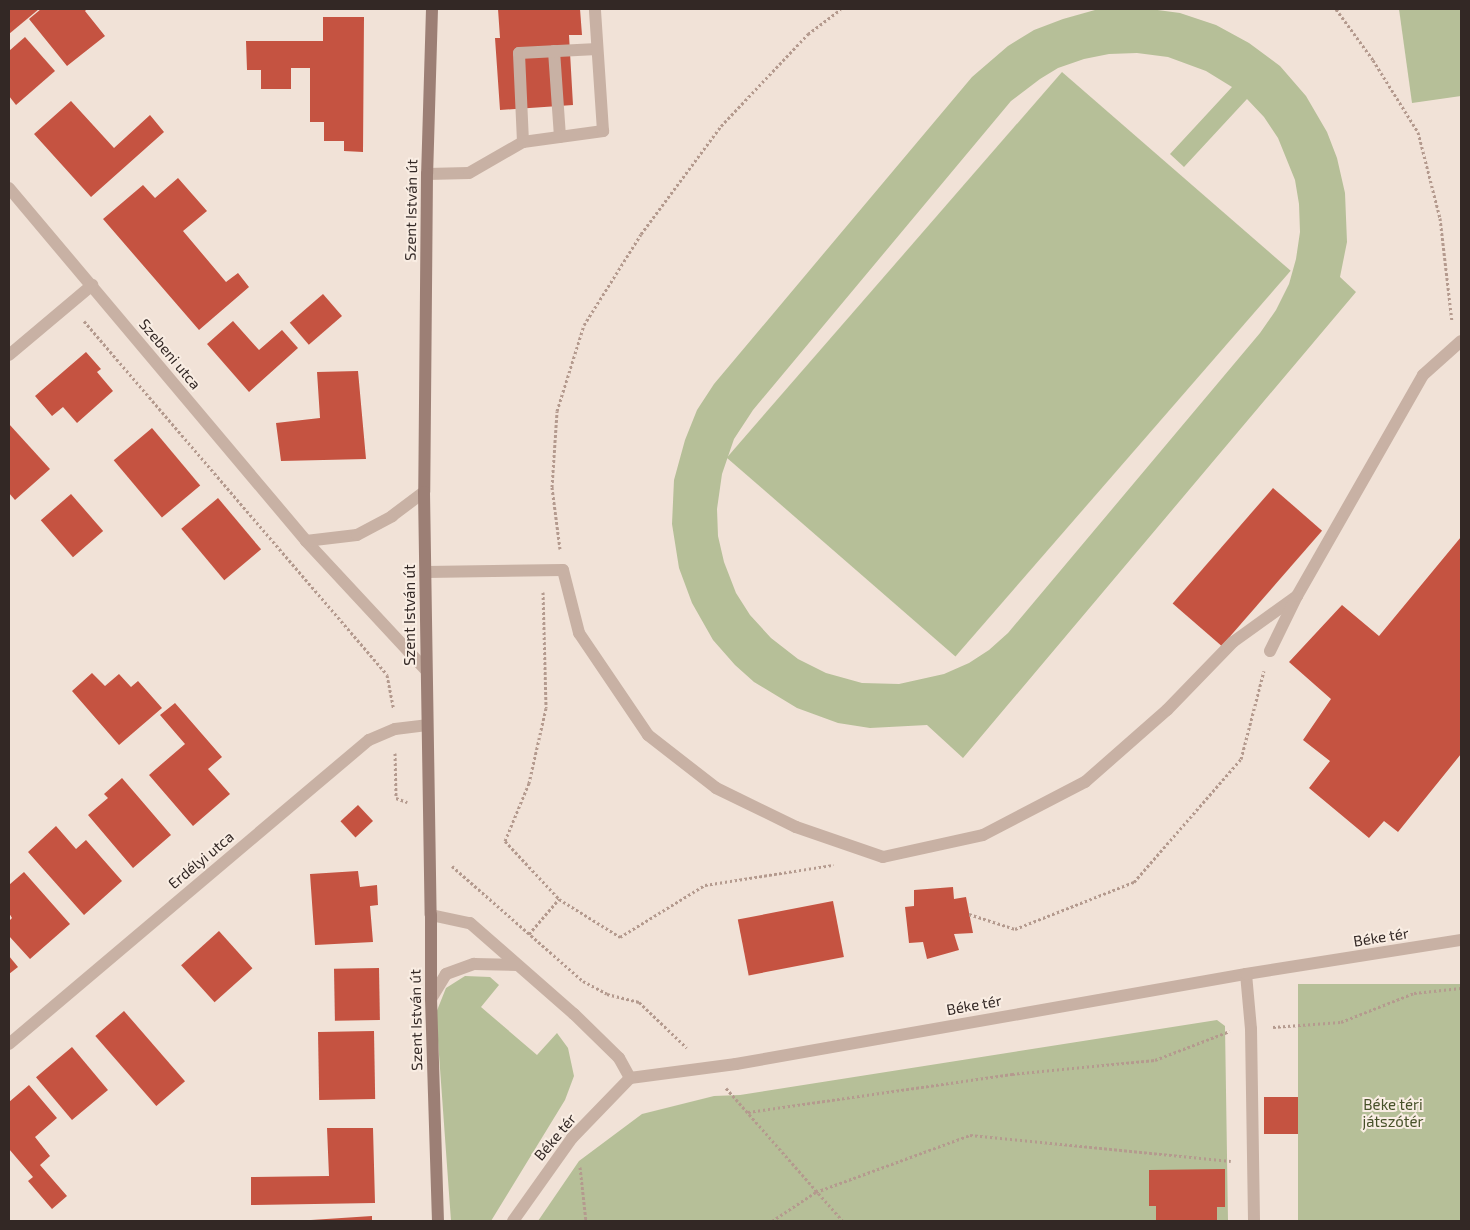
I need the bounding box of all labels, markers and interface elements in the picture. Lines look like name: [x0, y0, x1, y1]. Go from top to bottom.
street label: Szent István út: [401, 159, 421, 261]
street label: Szebeni utca: [135, 315, 205, 393]
street label: Szent István út: [401, 564, 419, 666]
street label: Erdélyi utca: [165, 827, 237, 893]
street label: Béke tér: [1352, 924, 1410, 950]
street label: Szent István út: [406, 969, 426, 1071]
street label: Béke tér: [945, 991, 1003, 1019]
park label: Béke téri játszótér: [1362, 1095, 1424, 1130]
street label: Béke tér: [530, 1110, 580, 1164]

